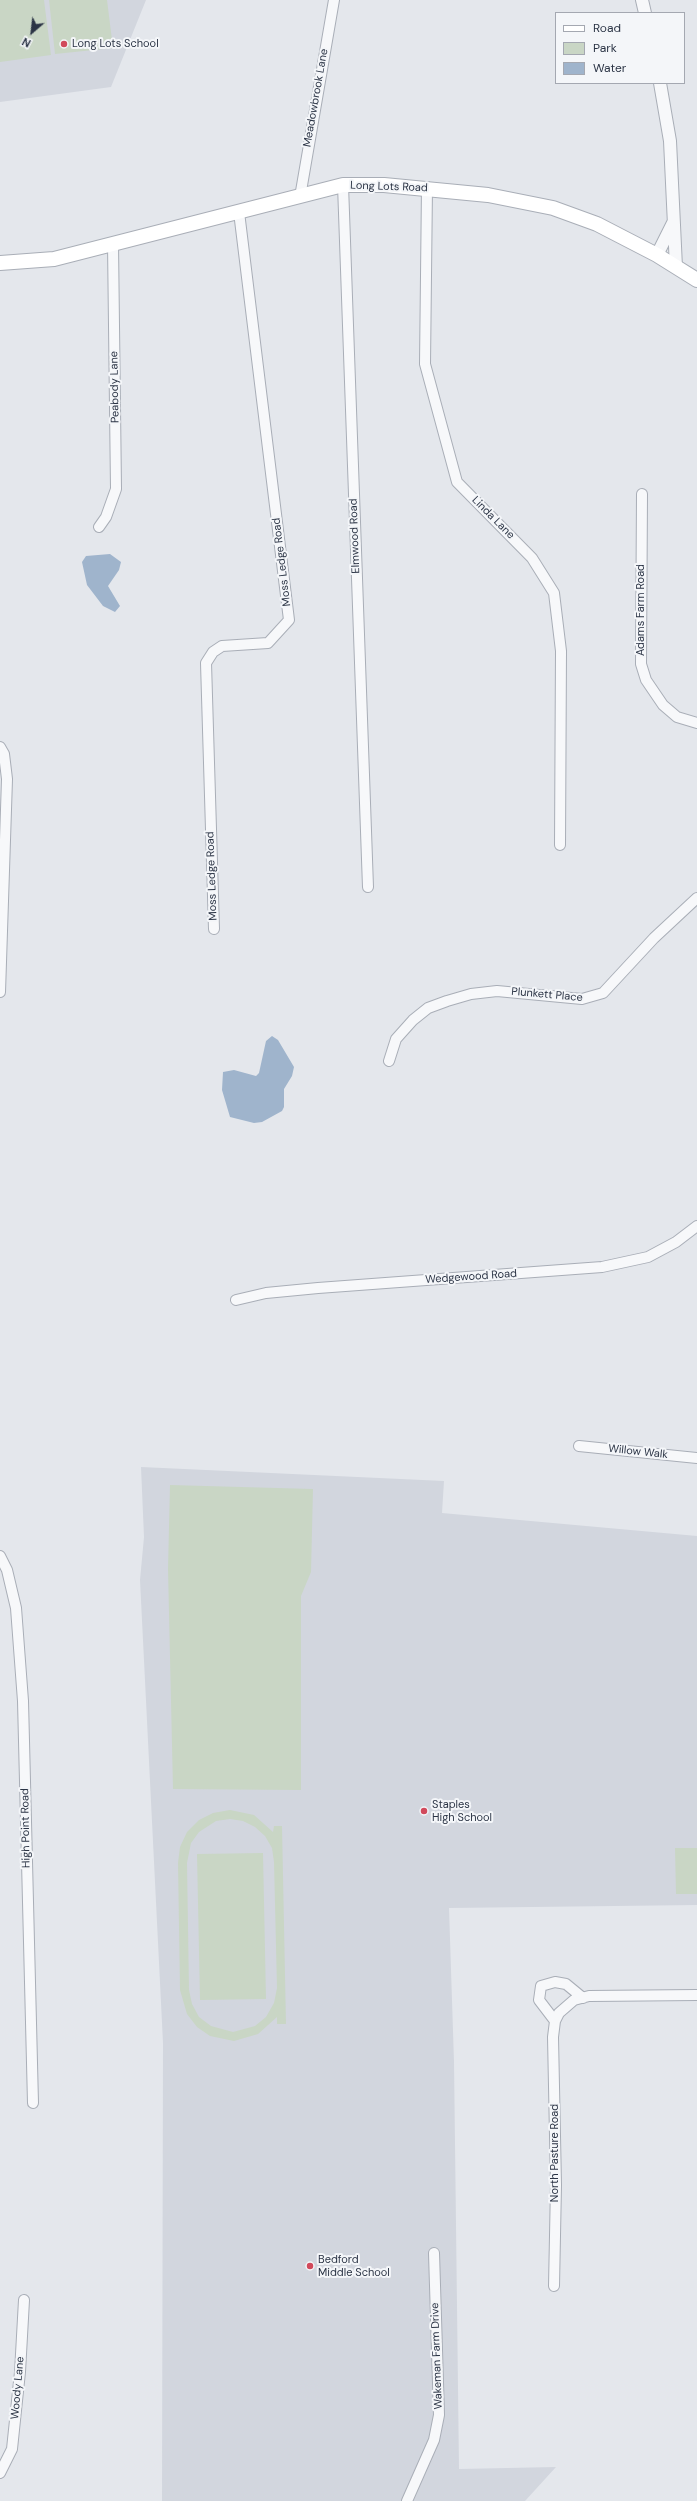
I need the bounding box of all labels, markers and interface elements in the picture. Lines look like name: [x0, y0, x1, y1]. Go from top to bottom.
north arrow: [12, 12, 52, 52]
legend: [555, 12, 685, 84]
text: Road: [593, 20, 621, 36]
text: N: [20, 35, 33, 51]
place label: Long Lots School: [72, 37, 159, 51]
marker: Long Lots School: [59, 39, 69, 49]
text: Park: [593, 40, 617, 56]
street label: Meadowbrook Lane: [301, 48, 331, 148]
text: Water: [593, 60, 626, 76]
street label: Long Lots Road: [350, 179, 428, 195]
street label: Peabody Lane: [108, 351, 122, 423]
street label: Linda Lane: [469, 494, 517, 542]
street label: Elmwood Road: [347, 498, 363, 574]
street label: Moss Ledge Road: [270, 517, 294, 607]
street label: Adams Farm Road: [634, 564, 648, 656]
street label: Moss Ledge Road: [204, 831, 220, 921]
street label: Plunkett Place: [511, 985, 583, 1005]
street label: Wedgewood Road: [425, 1267, 517, 1287]
street label: Willow Walk: [608, 1442, 668, 1462]
street label: High Point Road: [19, 1788, 33, 1868]
place label: Staples High School: [432, 1798, 492, 1824]
marker: Staples High School: [419, 1806, 429, 1816]
street label: North Pasture Road: [548, 2104, 562, 2202]
place label: Bedford Middle School: [318, 2253, 390, 2279]
marker: Bedford Middle School: [305, 2261, 315, 2271]
street label: Wakeman Farm Drive: [429, 2302, 445, 2410]
street label: Woody Lane: [9, 2356, 27, 2420]

